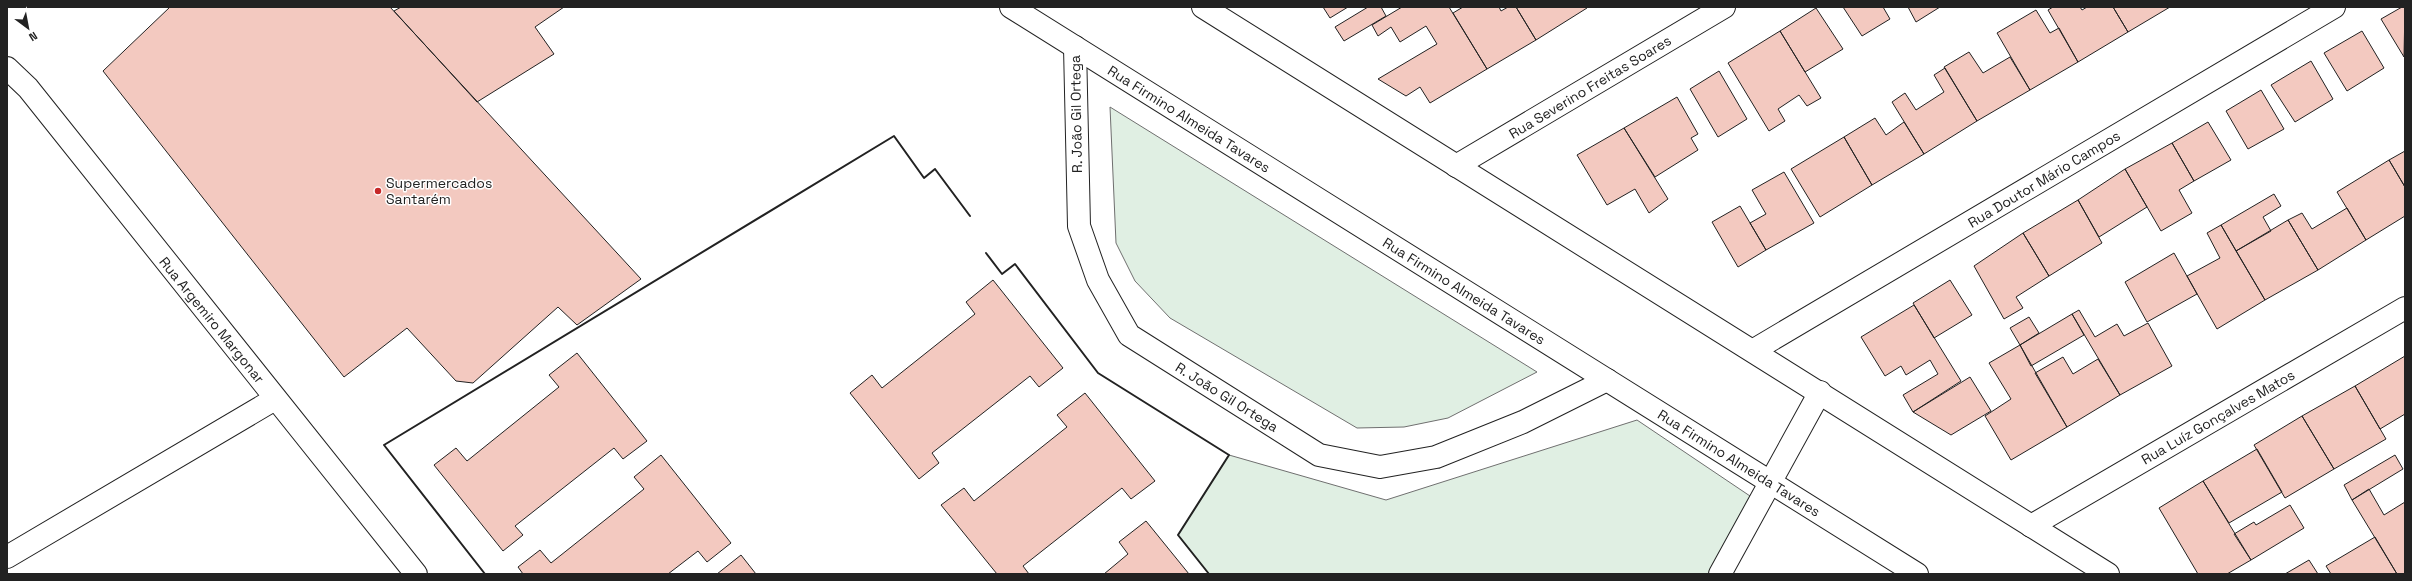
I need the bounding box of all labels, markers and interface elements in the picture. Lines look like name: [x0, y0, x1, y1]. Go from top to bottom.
north arrow: [8, 8, 48, 48]
text: N: [26, 29, 40, 44]
street label: Rua Severino Freitas Soares: [1505, 31, 1675, 143]
street label: R. João Gil Ortega: [1066, 55, 1086, 173]
street label: Rua Firmino Almeida Tavares: [1104, 61, 1274, 177]
street label: Rua Doutor Mário Campos: [1965, 126, 2123, 232]
place label: Supermercados Santarém: [386, 174, 492, 208]
marker: Supermercados Santarém: [373, 186, 383, 196]
street label: Rua Firmino Almeida Tavares: [1379, 233, 1549, 349]
street label: Rua Argemiro Margonar: [155, 253, 269, 387]
street label: R. João Gil Ortega: [1172, 358, 1282, 436]
street label: Rua Luíz Gonçalves Matos: [2138, 366, 2298, 468]
street label: Rua Firmino Almeida Tavares: [1654, 405, 1824, 521]

